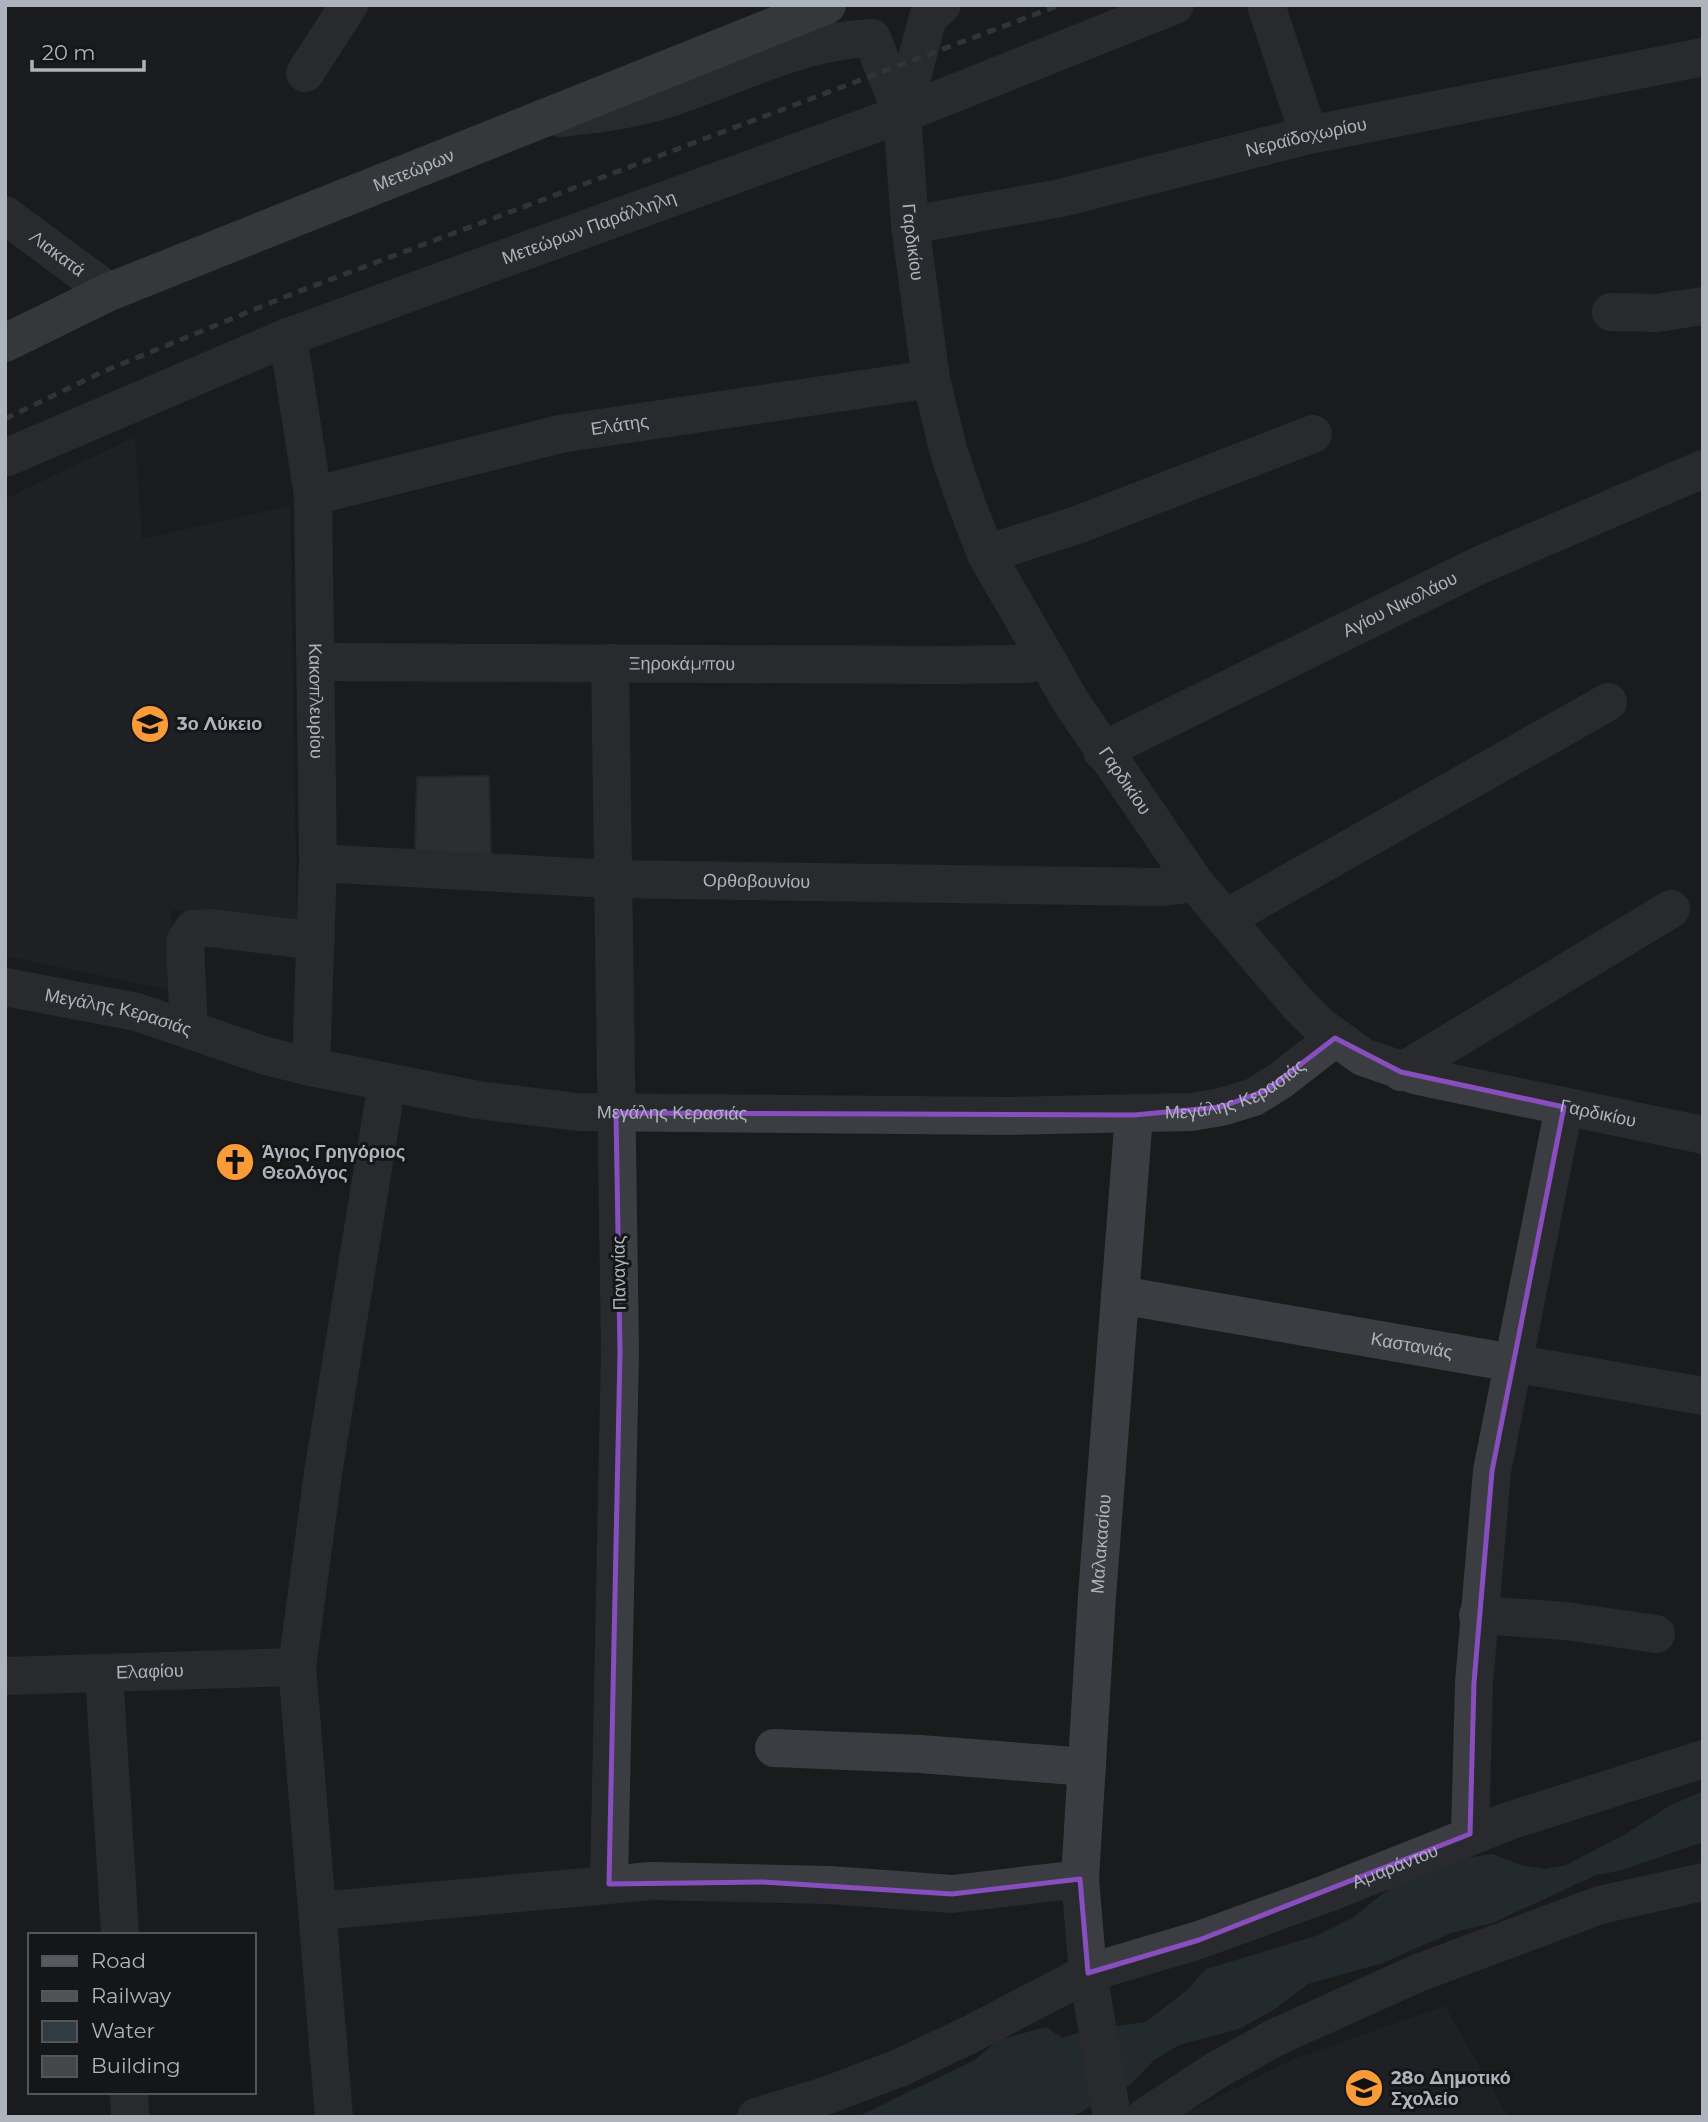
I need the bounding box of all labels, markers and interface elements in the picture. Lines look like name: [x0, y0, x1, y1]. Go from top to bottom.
scale bar: [32, 28, 144, 72]
text: 20 m: [42, 40, 96, 65]
street label: Νεραϊδοχωρίου: [1243, 113, 1369, 162]
street label: Μετεώρων: [370, 144, 458, 196]
street label: Μετεώρων Παράλληλη: [499, 186, 679, 269]
street label: Γαρδικίου: [897, 203, 928, 282]
street label: Λιακατά: [25, 226, 89, 281]
street label: Ελάτης: [589, 410, 650, 440]
street label: Αγίου Νικολάου: [1339, 567, 1461, 642]
street label: Κακοπλευρίου: [304, 643, 328, 759]
street label: Ξηροκάμπου: [629, 652, 735, 675]
school or university icon: 3ο Λύκειο: [129, 703, 171, 745]
place label: 3ο Λύκειο: [176, 713, 262, 735]
street label: Γαρδικίου: [1094, 743, 1156, 819]
street label: Ορθοβουνίου: [703, 869, 810, 893]
street label: Μεγάλης Κερασιάς: [43, 984, 195, 1041]
street label: Μεγάλης Κερασιάς: [1165, 1054, 1310, 1124]
street label: Γαρδικίου: [1558, 1095, 1638, 1132]
street label: Μεγάλης Κερασιάς: [597, 1101, 748, 1125]
church icon: Άγιος Γρηγόριος Θεολόγος: [214, 1141, 256, 1183]
place label: Άγιος Γρηγόριος Θεολόγος: [262, 1141, 405, 1184]
street label: Παναγίας: [607, 1235, 631, 1311]
street label: Καστανιάς: [1369, 1328, 1455, 1363]
street label: Μαλακασίου: [1086, 1493, 1116, 1595]
street label: Ελαφίου: [116, 1659, 184, 1684]
street label: Αμαράντου: [1349, 1839, 1441, 1893]
legend: [28, 1933, 256, 2094]
text: Road: [91, 1948, 146, 1973]
text: Railway: [91, 1983, 172, 2008]
text: Water: [91, 2018, 155, 2043]
text: Building: [91, 2053, 181, 2078]
school or university icon: 28ο Δημοτικό Σχολείο: [1343, 2067, 1385, 2109]
place label: 28ο Δημοτικό Σχολείο: [1391, 2067, 1511, 2110]

